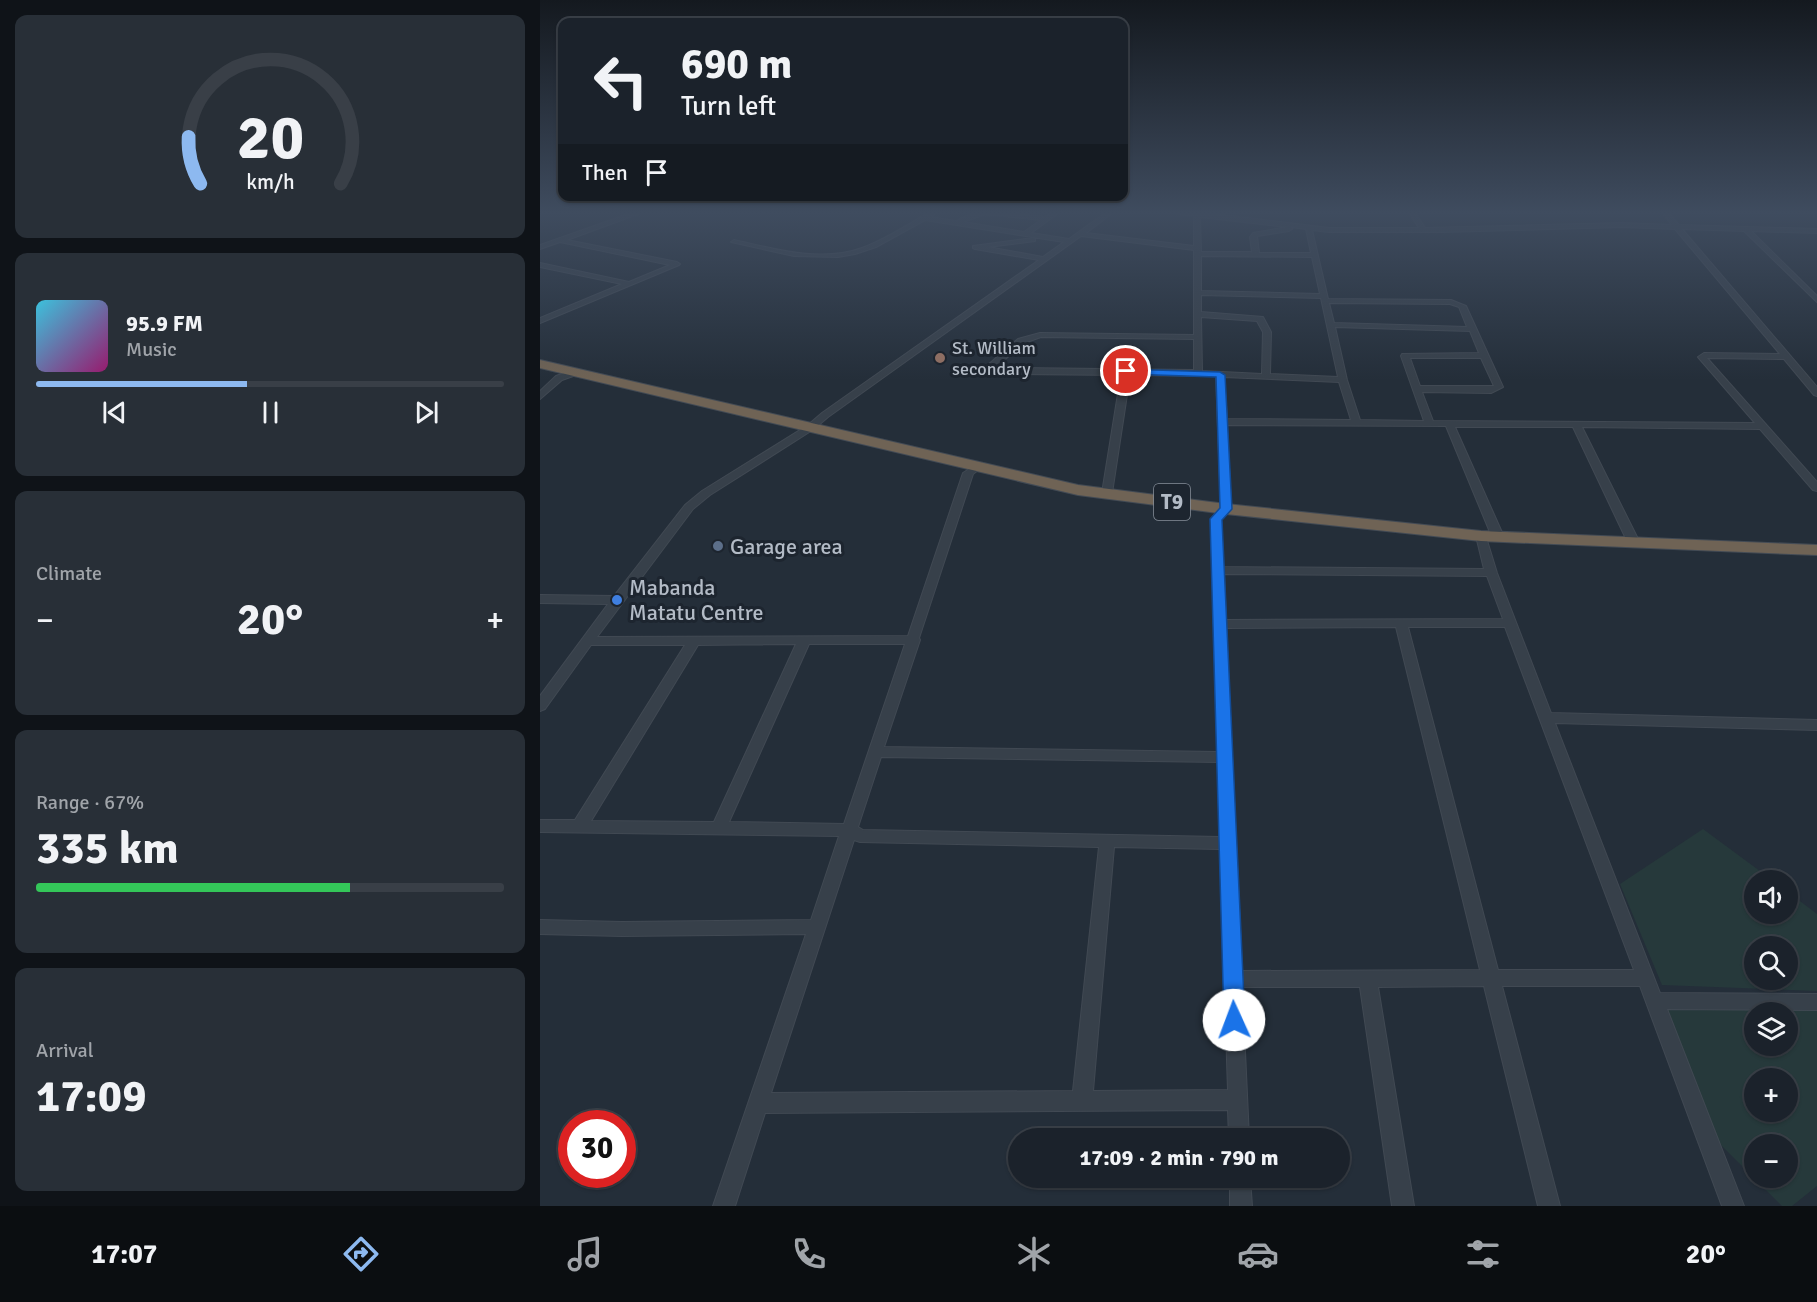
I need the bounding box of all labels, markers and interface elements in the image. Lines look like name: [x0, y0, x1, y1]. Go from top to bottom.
text: 690 m: [681, 39, 792, 90]
icon: left: [582, 42, 660, 120]
text: Turn left: [681, 90, 776, 123]
text: 20: [236, 99, 304, 176]
icon: arrive: [640, 156, 673, 189]
text: Then: [582, 159, 628, 186]
text: km/h: [246, 169, 294, 195]
text: 95.9 FM: [126, 310, 203, 337]
text: Music: [126, 337, 177, 362]
place label: St. William secondary: [952, 337, 1036, 380]
pin: [1100, 345, 1151, 396]
marker: St. William secondary: [933, 351, 947, 365]
icon: arrive: [1109, 354, 1142, 387]
icon: previous: [98, 396, 131, 429]
icon: pause: [254, 396, 287, 429]
icon: next: [410, 396, 443, 429]
road number: T9: [1154, 484, 1190, 520]
place label: Garage area: [730, 533, 843, 560]
marker: Garage area: [711, 539, 725, 553]
text: Climate: [36, 561, 102, 586]
place label: Mabanda Matatu Centre: [629, 574, 763, 626]
text: 20°: [237, 592, 303, 647]
marker: Mabanda Matatu Centre: [610, 593, 624, 607]
text: −: [36, 600, 54, 641]
text: +: [486, 600, 504, 641]
text: Range · 67%: [36, 790, 144, 815]
text: 335 km: [36, 821, 179, 876]
map controls: [1744, 870, 1798, 1188]
button: sound: [1744, 870, 1798, 924]
button: search: [1744, 936, 1798, 990]
position arrow: [1202, 988, 1266, 1052]
button: layers: [1744, 1002, 1798, 1056]
text: Arrival: [36, 1038, 94, 1063]
button: +: [1744, 1068, 1798, 1122]
text: 17:09: [36, 1069, 146, 1124]
speed limit sign: 30: [558, 1110, 636, 1188]
button: −: [1744, 1134, 1798, 1188]
text: 17:09 · 2 min · 790 m: [1079, 1144, 1279, 1171]
icon: directions: [340, 1233, 382, 1275]
icon: music: [564, 1233, 606, 1275]
icon: phone: [788, 1233, 830, 1275]
icon: climate: [1013, 1233, 1055, 1275]
icon: car: [1237, 1233, 1279, 1275]
icon: filters: [1462, 1233, 1504, 1275]
text: 17:07: [91, 1238, 157, 1271]
text: 20°: [1686, 1238, 1726, 1271]

